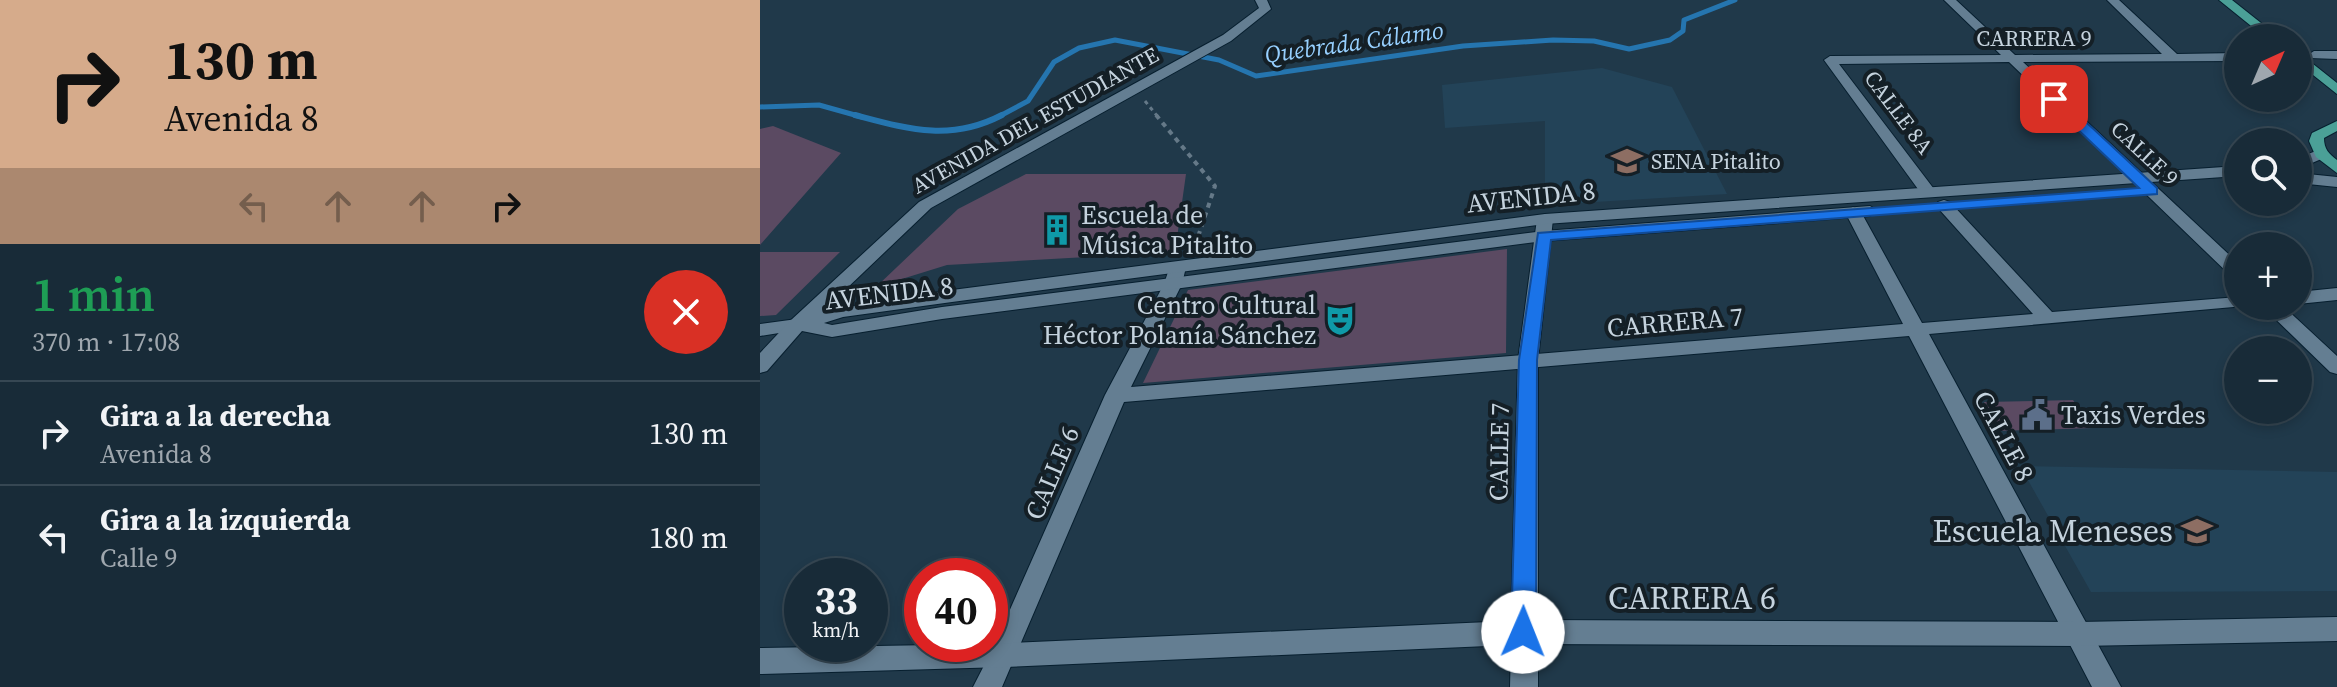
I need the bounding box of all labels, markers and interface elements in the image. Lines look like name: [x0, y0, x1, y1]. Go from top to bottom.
water label: Quebrada Cálamo: [1263, 13, 1446, 71]
text: 130 m: [164, 21, 318, 98]
street label: CARRERA 9: [1976, 23, 2092, 53]
north arrow: [2224, 24, 2312, 112]
map controls: [2224, 24, 2312, 424]
icon: right: [32, 32, 136, 136]
street label: AVENIDA DEL ESTUDIANTE: [906, 40, 1164, 200]
street label: CALLE 8A: [1858, 64, 1941, 160]
pin: [2020, 65, 2088, 133]
icon: arrive: [2032, 77, 2076, 121]
text: Avenida 8: [164, 94, 319, 143]
street label: CALLE 9: [2104, 114, 2186, 192]
button: search: [2224, 128, 2312, 216]
school or university icon: SENA Pitalito: [1610, 144, 1644, 178]
place label: SENA Pitalito: [1651, 146, 1781, 176]
street label: AVENIDA 8: [1465, 172, 1597, 222]
icon: left: [232, 184, 276, 228]
icon: ahead: [316, 184, 360, 228]
icon: ahead: [400, 184, 444, 228]
icon: right: [484, 184, 528, 228]
place label: Escuela de Música Pitalito: [1081, 197, 1253, 263]
building icon: Escuela de Música Pitalito: [1040, 213, 1074, 247]
button: +: [2224, 232, 2312, 320]
text: 1 min: [32, 261, 155, 327]
street label: AVENIDA 8: [823, 267, 955, 319]
button: close: [644, 270, 728, 354]
place label: Centro Cultural Héctor Polanía Sánchez: [1043, 287, 1316, 353]
street label: CARRERA 7: [1605, 298, 1745, 346]
theatre icon: Centro Cultural Héctor Polanía Sánchez: [1323, 303, 1357, 337]
text: 370 m · 17:08: [32, 324, 180, 360]
button: −: [2224, 336, 2312, 424]
street label: CALLE 8: [1965, 384, 2043, 488]
text: Gira a la derecha: [100, 395, 331, 436]
place label: Taxis Verdes: [2061, 397, 2206, 433]
public building icon: Taxis Verdes: [2020, 398, 2054, 432]
street label: CALLE 7: [1480, 403, 1518, 501]
icon: right: [32, 411, 76, 455]
text: 130 m: [649, 413, 728, 454]
street label: CALLE 6: [1016, 421, 1088, 525]
text: Avenida 8: [100, 436, 212, 472]
text: Gira a la izquierda: [100, 499, 350, 540]
place label: Escuela Meneses: [1933, 509, 2173, 553]
school or university icon: Escuela Meneses: [2180, 514, 2214, 548]
icon: left: [32, 515, 76, 559]
text: 180 m: [649, 517, 728, 558]
text: Calle 9: [100, 540, 177, 576]
speed limit sign: 40: [904, 558, 1008, 662]
text: 33: [814, 573, 858, 627]
street label: CARRERA 6: [1608, 576, 1776, 620]
position arrow: [1481, 590, 1565, 674]
text: km/h: [812, 616, 860, 644]

